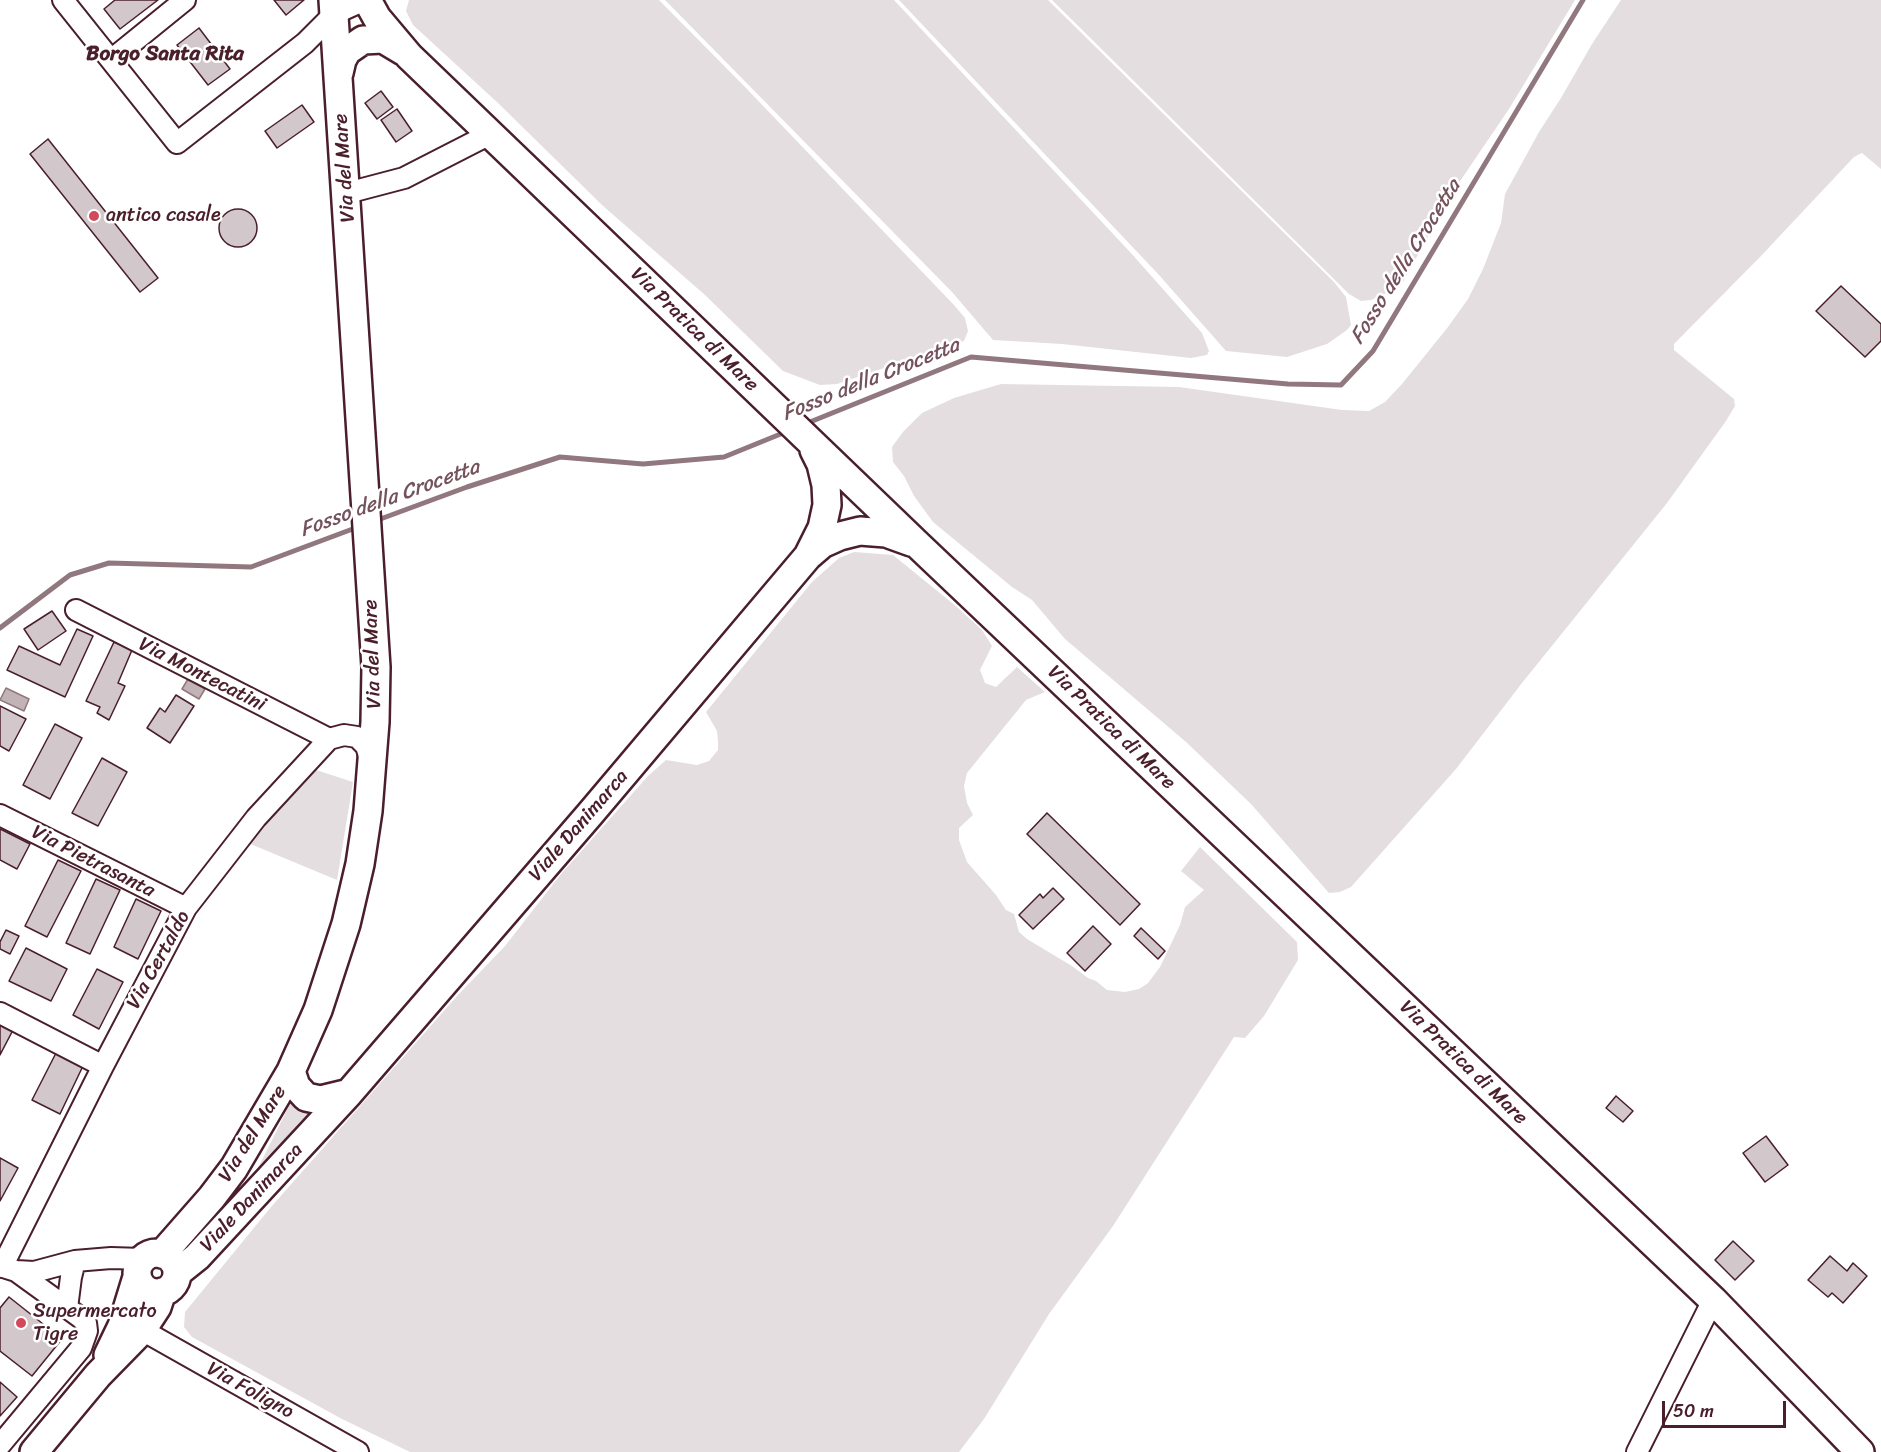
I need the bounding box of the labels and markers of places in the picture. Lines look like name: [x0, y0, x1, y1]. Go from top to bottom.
place label: antico casale: [106, 204, 221, 228]
marker: antico casale: [87, 209, 101, 223]
place label: Supermercato Tigre: [33, 1300, 157, 1347]
marker: Supermercato Tigre: [14, 1316, 28, 1330]

